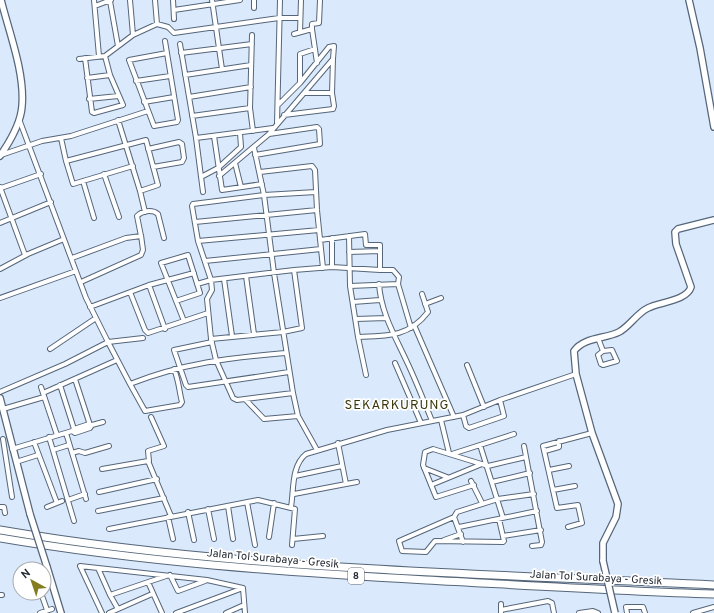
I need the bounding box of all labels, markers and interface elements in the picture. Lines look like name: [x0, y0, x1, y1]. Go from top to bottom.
district label: SEKARKURUNG: [344, 398, 450, 414]
street label: Jalan Tol Surabaya - Gresik: [206, 546, 340, 572]
north arrow: [12, 561, 52, 601]
text: N: [19, 566, 34, 582]
road number: 8: [348, 568, 364, 584]
street label: Jalan Tol Surabaya - Gresik: [529, 568, 663, 588]

